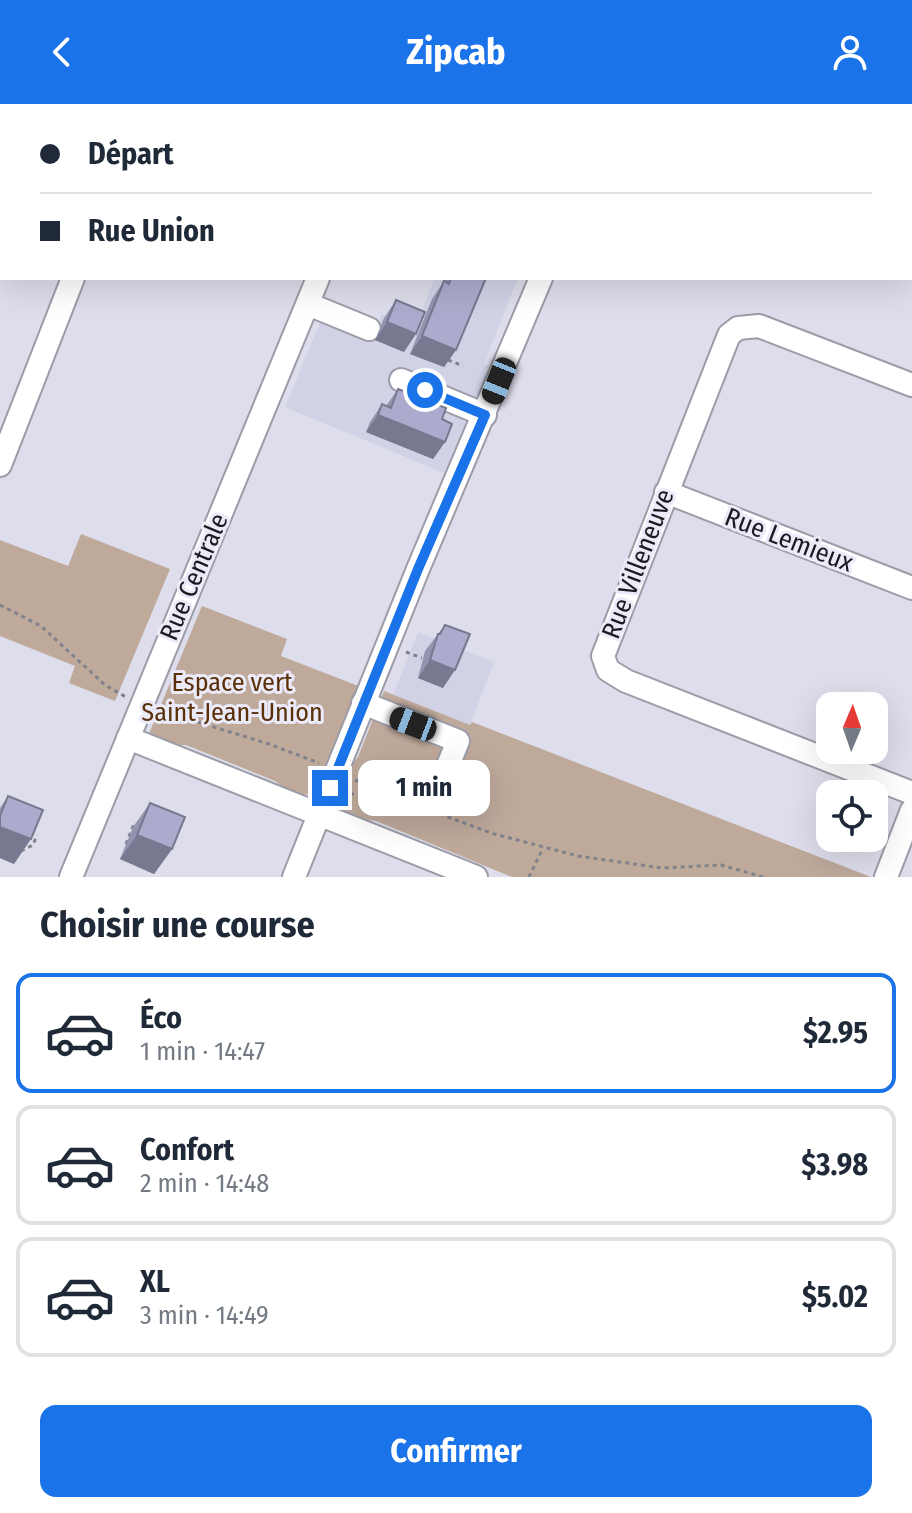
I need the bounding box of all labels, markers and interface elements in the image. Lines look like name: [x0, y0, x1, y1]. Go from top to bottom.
icon: back: [40, 30, 84, 74]
text: Zipcab: [406, 30, 506, 74]
icon: person: [828, 30, 872, 74]
text: Départ: [88, 136, 174, 172]
text: Rue Union: [88, 213, 215, 249]
car: [479, 354, 519, 408]
route start: [407, 372, 443, 408]
street label: Rue Villeneuve: [595, 485, 681, 643]
street label: Rue Lemieux: [720, 501, 858, 579]
street label: Rue Centrale: [153, 509, 235, 645]
park label: Espace vert Saint-Jean-Union: [141, 667, 323, 728]
north arrow: [816, 692, 888, 764]
map controls: [816, 692, 888, 852]
car: [386, 704, 440, 744]
callout: 1 min: [358, 760, 490, 816]
route end: [312, 770, 348, 806]
text: 1 min: [396, 772, 452, 803]
button: locate: [816, 780, 888, 852]
text: Choisir une course: [40, 903, 315, 947]
icon: car: [44, 997, 116, 1069]
text: Éco: [140, 1000, 182, 1036]
text: $2.95: [803, 1015, 868, 1051]
text: 1 min · 14:47: [140, 1036, 265, 1067]
icon: car: [44, 1129, 116, 1201]
text: Confort: [140, 1132, 234, 1168]
text: $3.98: [801, 1147, 868, 1183]
text: 2 min · 14:48: [140, 1168, 269, 1199]
icon: car: [44, 1261, 116, 1333]
text: XL: [140, 1264, 170, 1300]
text: $5.02: [802, 1279, 868, 1315]
text: 3 min · 14:49: [140, 1300, 269, 1331]
button: Confirmer: [40, 1405, 872, 1497]

